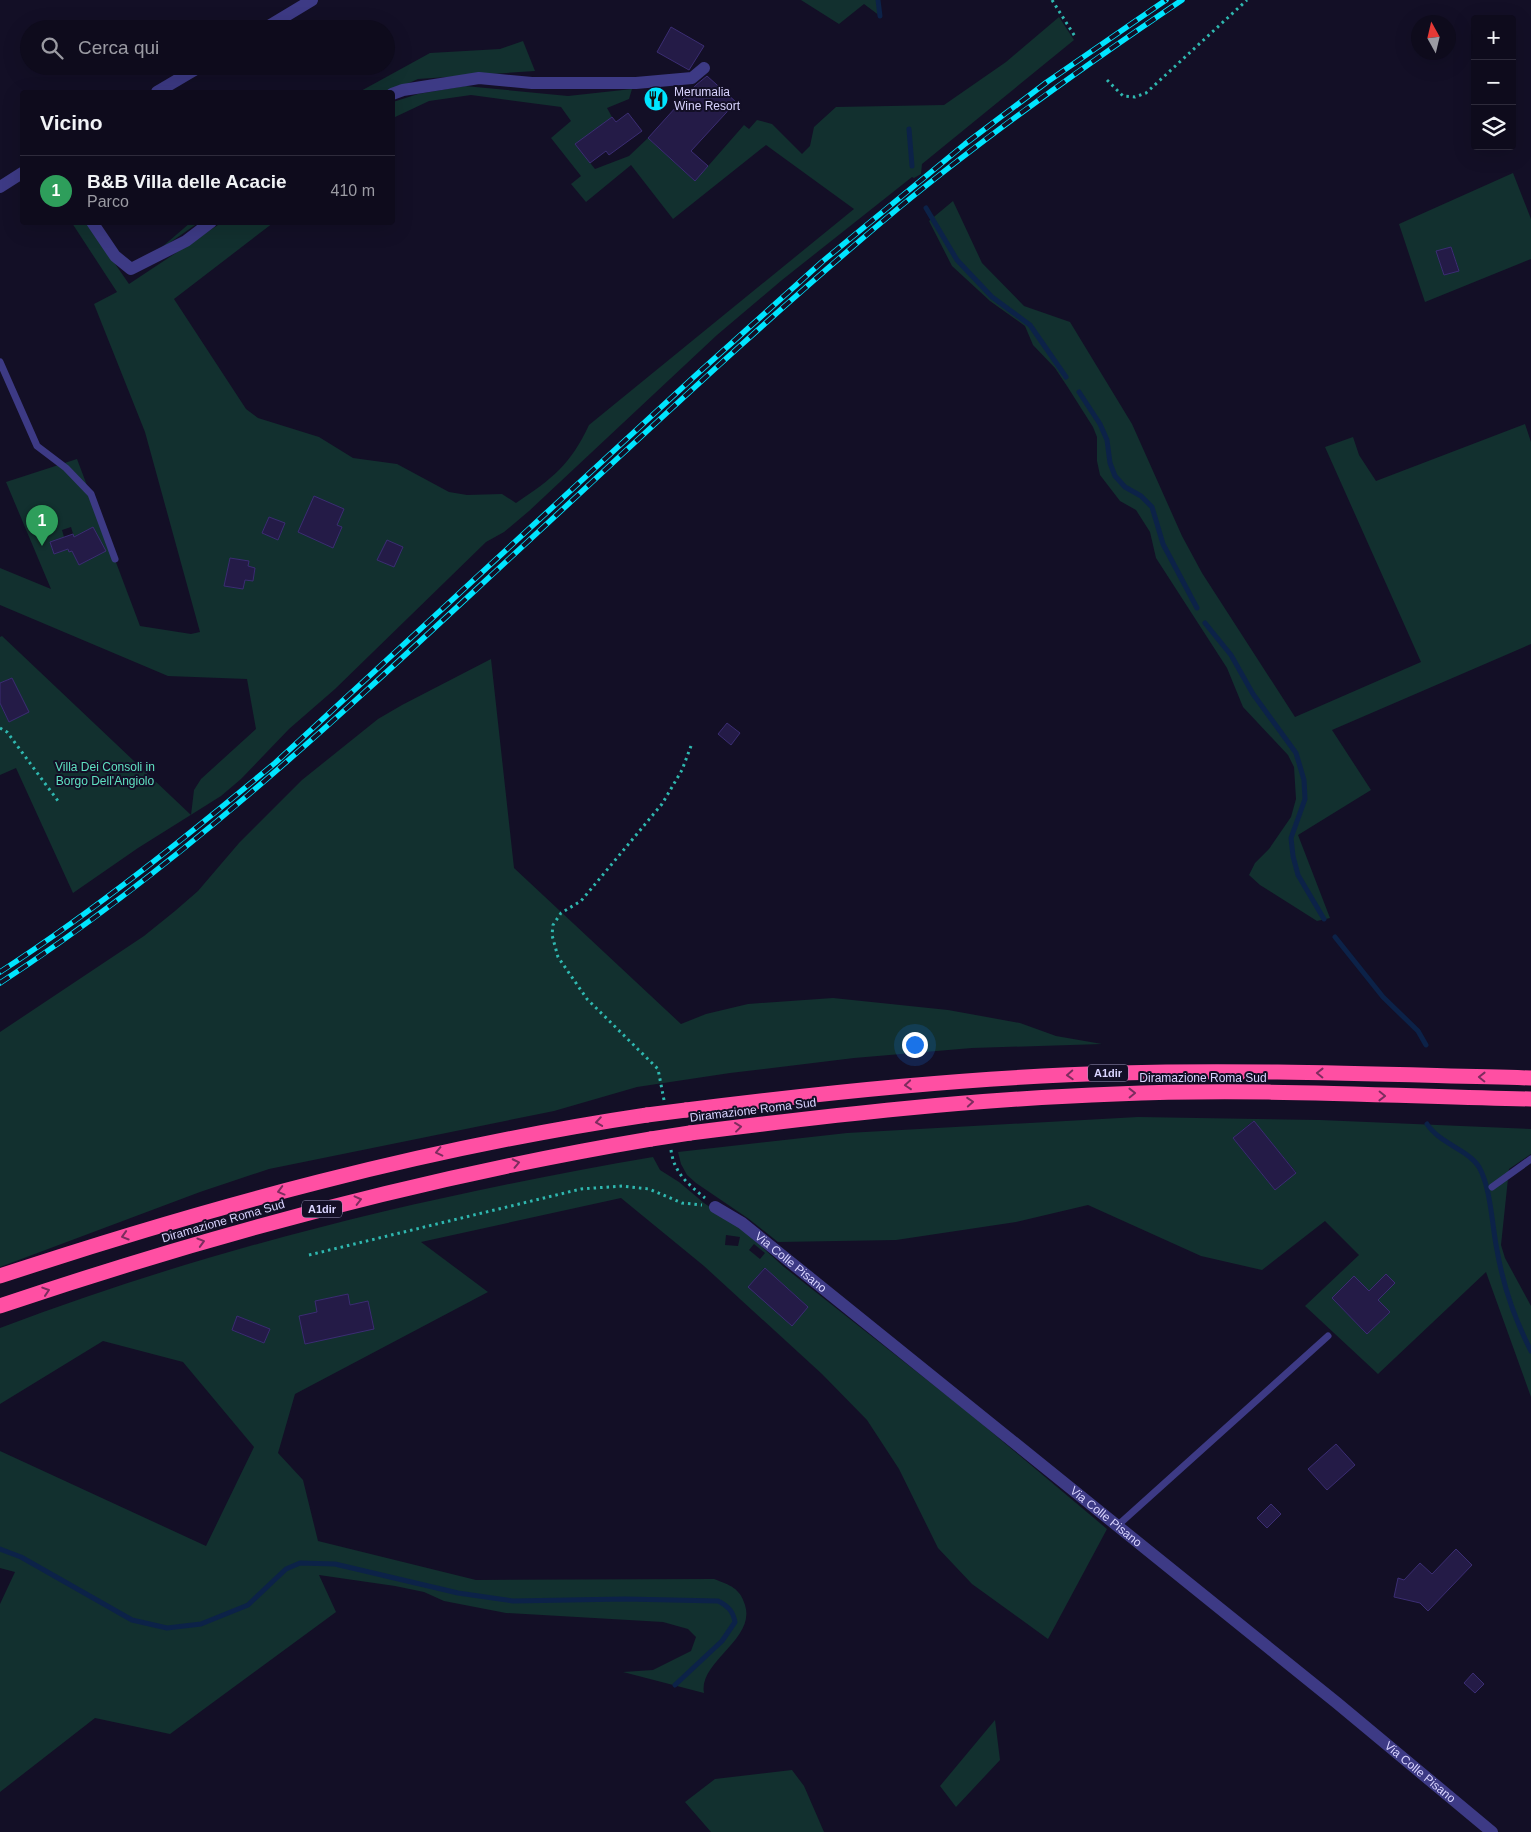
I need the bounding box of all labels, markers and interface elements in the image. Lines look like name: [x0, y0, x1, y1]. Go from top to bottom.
north arrow: [1411, 15, 1456, 60]
map controls: [1471, 15, 1516, 150]
button: +: [1471, 15, 1516, 60]
search box: [20, 20, 395, 75]
icon: search: [38, 34, 66, 62]
text: Cerca qui: [78, 37, 159, 58]
button: −: [1471, 60, 1516, 105]
place label: Merumalia Wine Resort: [674, 85, 741, 113]
restaurant icon: Merumalia Wine Resort: [643, 86, 669, 112]
button: layers: [1471, 105, 1516, 150]
text: Vicino: [40, 111, 103, 134]
text: B&B Villa delle Acacie: [87, 171, 287, 192]
text: 1: [52, 182, 60, 199]
text: 410 m: [331, 182, 375, 199]
text: Parco: [87, 193, 129, 210]
pin: 1: [26, 505, 58, 546]
park label: Villa Dei Consoli in Borgo Dell'Angiolo: [55, 760, 155, 788]
your location: [902, 1032, 928, 1058]
road number: A1dir: [1088, 1064, 1128, 1082]
one-way arrow: [1316, 1068, 1324, 1078]
one-way arrow: [1066, 1069, 1074, 1080]
street label: Diramazione Roma Sud: [1139, 1071, 1267, 1085]
one-way arrow: [1478, 1072, 1486, 1082]
one-way arrow: [903, 1079, 911, 1090]
one-way arrow: [1128, 1088, 1136, 1098]
one-way arrow: [1378, 1091, 1386, 1101]
street label: Diramazione Roma Sud: [689, 1095, 817, 1125]
one-way arrow: [966, 1096, 974, 1107]
one-way arrow: [594, 1116, 602, 1127]
one-way arrow: [735, 1122, 743, 1133]
one-way arrow: [435, 1146, 444, 1157]
one-way arrow: [512, 1158, 521, 1169]
one-way arrow: [278, 1186, 286, 1196]
one-way arrow: [354, 1195, 363, 1206]
street label: Diramazione Roma Sud: [160, 1197, 286, 1245]
road number: A1dir: [302, 1200, 342, 1218]
street label: Via Colle Pisano: [752, 1229, 830, 1296]
one-way arrow: [121, 1230, 130, 1240]
one-way arrow: [197, 1238, 205, 1248]
one-way arrow: [41, 1286, 50, 1296]
street label: Via Colle Pisano: [1067, 1484, 1145, 1550]
street label: Via Colle Pisano: [1382, 1739, 1459, 1806]

